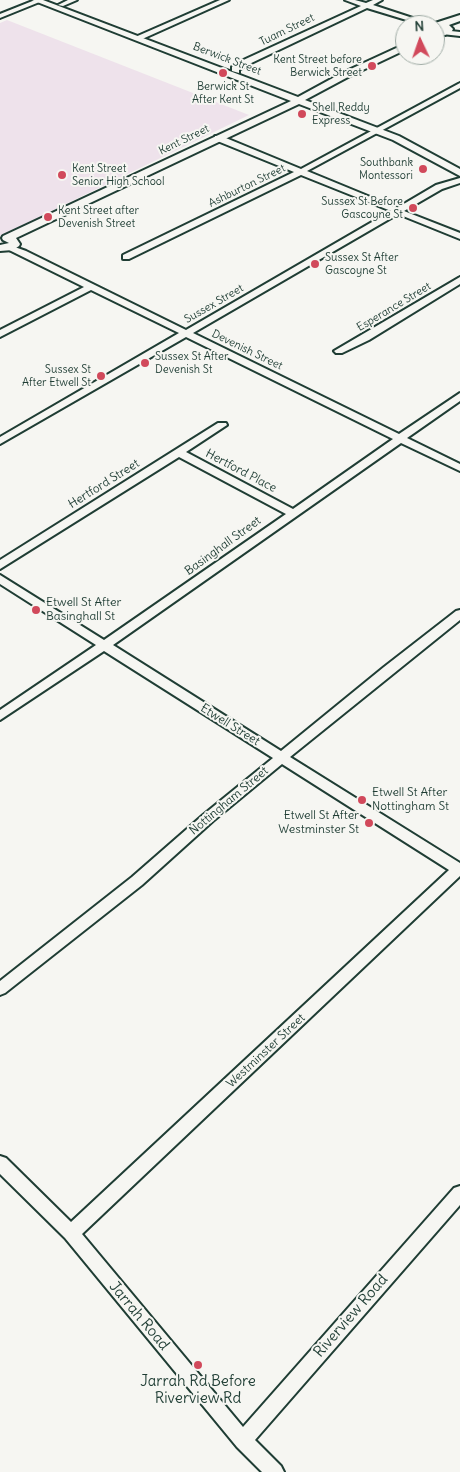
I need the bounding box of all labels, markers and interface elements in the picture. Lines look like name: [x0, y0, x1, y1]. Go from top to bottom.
street label: Tuam Street: [257, 11, 317, 49]
north arrow: [395, 15, 445, 65]
text: N: [414, 17, 425, 35]
street label: Berwick Street: [191, 40, 263, 78]
place label: Kent Street before Berwick Street: [273, 53, 362, 79]
marker: Kent Street before Berwick Street: [366, 60, 378, 72]
marker: Berwick St After Kent St: [217, 67, 229, 79]
place label: Berwick St After Kent St: [192, 80, 254, 106]
place label: Shell Reddy Express: [312, 101, 370, 127]
marker: Shell Reddy Express: [296, 108, 308, 120]
street label: Kent Street: [157, 122, 211, 158]
place label: Southbank Montessori: [359, 156, 413, 182]
place label: Kent Street Senior High School: [72, 162, 165, 188]
street label: Ashburton Street: [207, 162, 287, 210]
marker: Southbank Montessori: [417, 163, 429, 175]
marker: Kent Street Senior High School: [56, 169, 68, 181]
place label: Sussex St Before Gascoyne St: [321, 195, 403, 221]
marker: Sussex St Before Gascoyne St: [407, 202, 419, 214]
place label: Kent Street after Devenish Street: [58, 204, 139, 230]
marker: Kent Street after Devenish Street: [42, 211, 54, 223]
place label: Sussex St After Gascoyne St: [325, 251, 398, 277]
marker: Sussex St After Gascoyne St: [309, 258, 321, 270]
street label: Esperance Street: [355, 280, 433, 334]
street label: Sussex Street: [182, 282, 246, 326]
street label: Devenish Street: [209, 327, 285, 373]
place label: Sussex St After Devenish St: [155, 350, 228, 376]
marker: Sussex St After Devenish St: [139, 357, 151, 369]
place label: Sussex St After Etwell St: [22, 363, 91, 389]
marker: Sussex St After Etwell St: [95, 370, 107, 382]
street label: Hertford Place: [203, 446, 279, 496]
street label: Hertford Street: [66, 456, 142, 512]
street label: Basinghall Street: [182, 514, 264, 578]
place label: Etwell St After Basinghall St: [46, 596, 121, 624]
marker: Etwell St After Basinghall St: [30, 604, 42, 616]
street label: Etwell Street: [198, 701, 262, 749]
street label: Nottingham Street: [187, 764, 271, 838]
place label: Etwell St After Nottingham St: [372, 786, 449, 814]
marker: Etwell St After Nottingham St: [356, 794, 368, 806]
place label: Etwell St After Westminster St: [278, 809, 359, 837]
marker: Etwell St After Westminster St: [363, 817, 375, 829]
street label: Westminster Street: [224, 1011, 308, 1091]
street label: Riverview Road: [310, 1271, 392, 1361]
street label: Jarrah Road: [105, 1278, 173, 1354]
marker: Jarrah Rd Before Riverview Rd: [192, 1359, 204, 1371]
place label: Jarrah Rd Before Riverview Rd: [140, 1373, 256, 1408]

